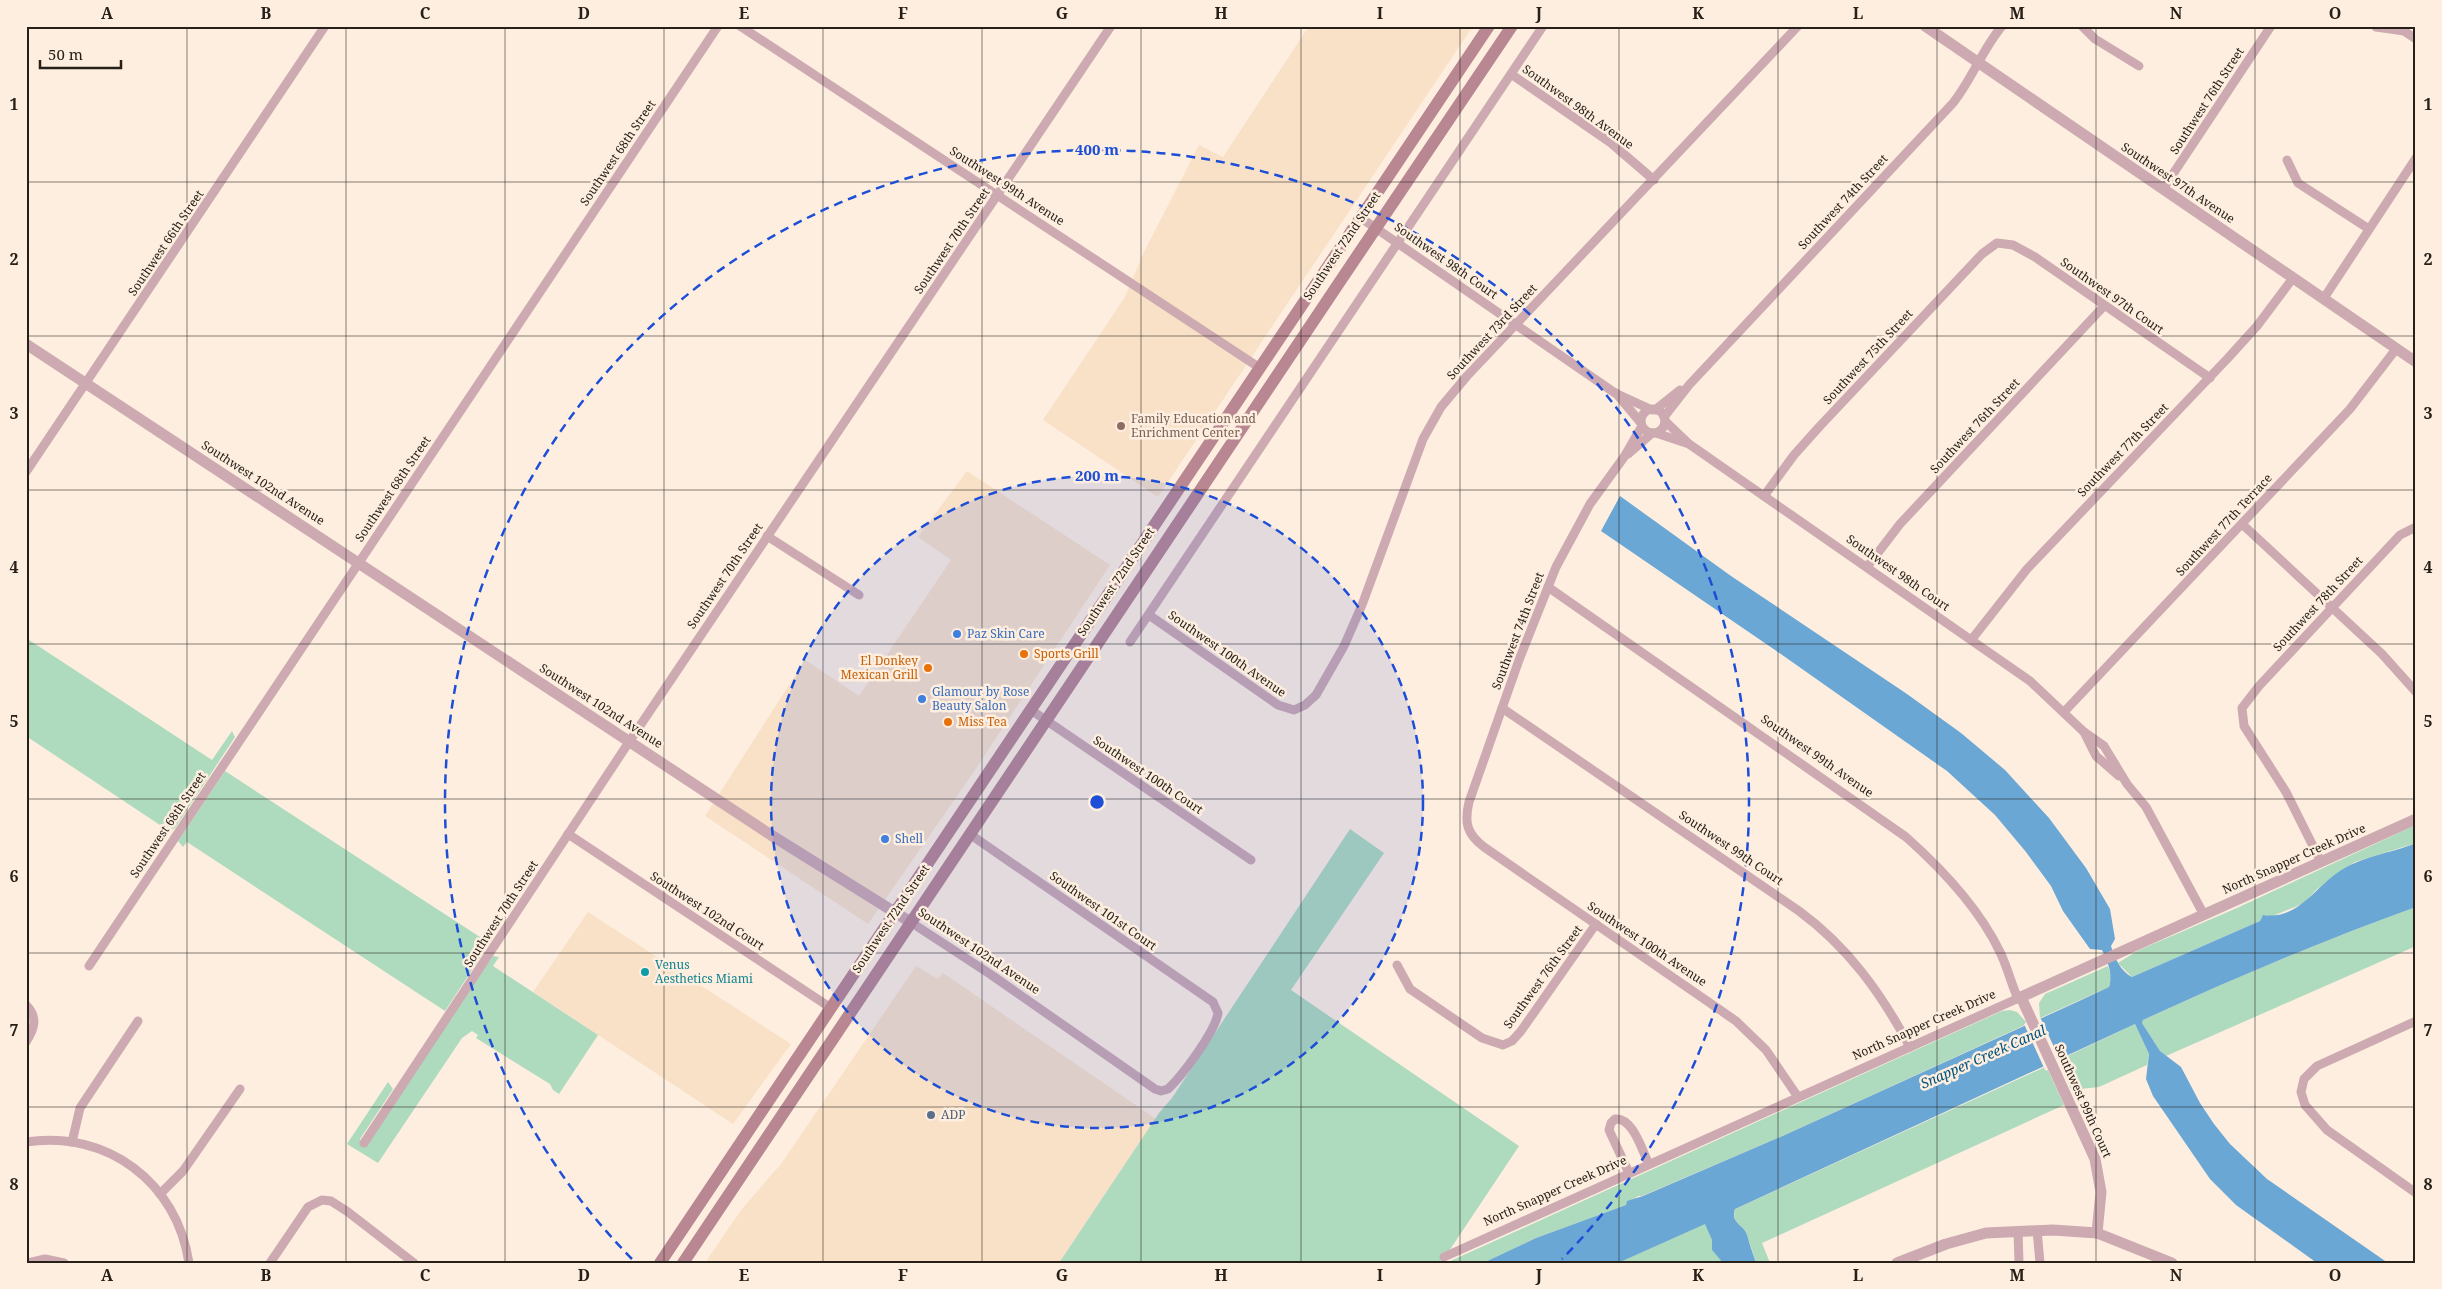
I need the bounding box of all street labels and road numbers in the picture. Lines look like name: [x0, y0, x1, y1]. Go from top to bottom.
street label: Southwest 76th Street: [2166, 44, 2248, 157]
street label: Southwest 98th Avenue: [1519, 60, 1637, 153]
street label: Southwest 68th Street: [576, 96, 659, 209]
street label: Southwest 97th Avenue: [2118, 138, 2238, 227]
street label: Southwest 99th Avenue: [947, 142, 1068, 229]
street label: Southwest 74th Street: [1794, 150, 1891, 253]
street label: Southwest 70th Street: [910, 184, 993, 297]
street label: Southwest 66th Street: [124, 186, 207, 299]
street label: Southwest 72nd Street: [1299, 188, 1384, 303]
street label: Southwest 98th Court: [1391, 218, 1501, 303]
street label: Southwest 97th Court: [2057, 253, 2167, 338]
street label: Southwest 73rd Street: [1443, 280, 1541, 383]
street label: Southwest 75th Street: [1819, 305, 1916, 408]
street label: Southwest 76th Street: [1926, 374, 2023, 477]
street label: Southwest 77th Street: [2073, 399, 2172, 500]
street label: Southwest 68th Street: [351, 432, 434, 545]
street label: Southwest 102nd Avenue: [198, 436, 328, 529]
street label: Southwest 77th Terrace: [2172, 470, 2276, 580]
street label: Southwest 70th Street: [683, 519, 766, 632]
street label: Southwest 72nd Street: [1073, 524, 1158, 639]
street label: Southwest 98th Court: [1843, 530, 1953, 615]
street label: Southwest 78th Street: [2269, 552, 2366, 655]
street label: Southwest 74th Street: [1487, 570, 1548, 692]
street label: Southwest 100th Avenue: [1165, 606, 1290, 701]
street label: Southwest 102nd Avenue: [536, 659, 666, 752]
street label: Southwest 99th Avenue: [1758, 710, 1877, 801]
street label: Southwest 100th Court: [1090, 731, 1207, 818]
street label: Southwest 68th Street: [126, 768, 209, 881]
street label: Southwest 99th Court: [1676, 806, 1787, 889]
street label: North Snapper Creek Drive: [2219, 819, 2368, 898]
street label: Southwest 70th Street: [460, 857, 542, 970]
street label: Southwest 72nd Street: [848, 861, 933, 976]
street label: Southwest 102nd Court: [647, 867, 767, 954]
street label: Southwest 101st Court: [1046, 867, 1160, 954]
street label: Southwest 100th Avenue: [1584, 897, 1710, 990]
street label: Southwest 102nd Avenue: [915, 903, 1044, 998]
street label: Southwest 76th Street: [1499, 921, 1586, 1032]
street label: North Snapper Creek Drive: [1849, 985, 1998, 1064]
street label: Southwest 99th Court: [2051, 1041, 2116, 1160]
street label: North Snapper Creek Drive: [1480, 1151, 1629, 1230]

